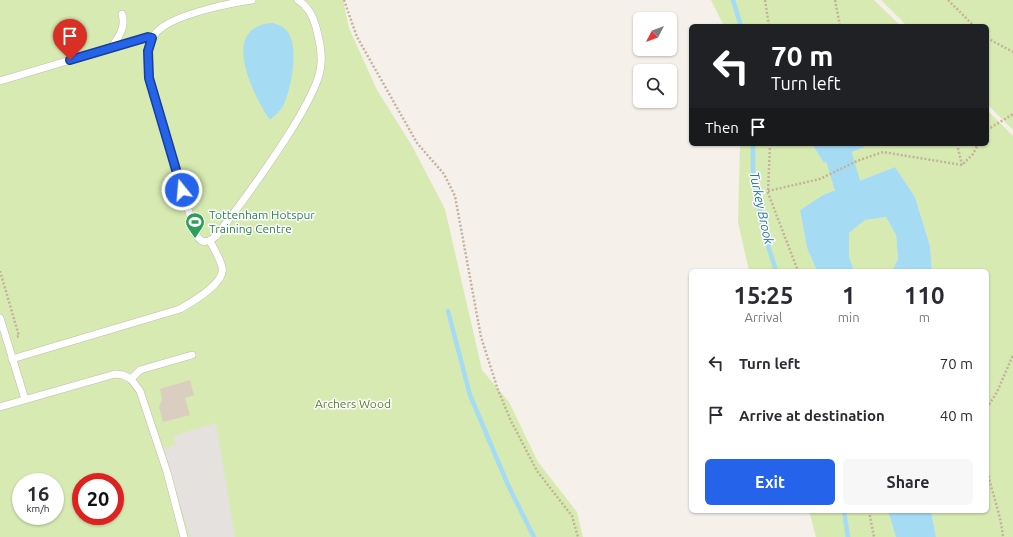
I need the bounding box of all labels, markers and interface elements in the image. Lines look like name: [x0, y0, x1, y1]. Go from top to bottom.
north arrow: [633, 12, 677, 56]
map controls: [633, 12, 677, 108]
pin: [53, 19, 87, 60]
icon: arrive: [59, 25, 81, 47]
icon: left: [705, 40, 757, 92]
text: 70 m: [771, 40, 833, 71]
button: search: [633, 64, 677, 108]
text: Turn left: [771, 73, 841, 93]
icon: arrive: [747, 116, 769, 138]
text: Then: [705, 119, 739, 136]
position arrow: [161, 169, 203, 211]
water label: Turkey Brook: [747, 170, 777, 246]
place label: Tottenham Hotspur Training Centre: [209, 208, 315, 235]
sports icon: Tottenham Hotspur Training Centre: [184, 211, 206, 239]
text: 15:25: [733, 282, 793, 309]
text: 1: [842, 282, 855, 309]
text: 110: [904, 282, 945, 309]
text: Arrival: [744, 310, 782, 324]
text: min: [838, 310, 860, 324]
text: m: [919, 310, 930, 324]
icon: left: [705, 352, 727, 374]
text: Turn left: [739, 355, 800, 372]
text: 70 m: [940, 355, 973, 372]
park label: Archers Wood: [315, 397, 391, 410]
icon: arrive: [705, 404, 727, 426]
text: Arrive at destination: [739, 407, 885, 424]
text: 40 m: [940, 407, 973, 424]
button: Exit: [705, 459, 835, 505]
button: Share: [843, 459, 973, 505]
speed limit sign: 20: [72, 473, 124, 525]
text: 16: [27, 482, 49, 505]
text: km/h: [26, 503, 50, 514]

